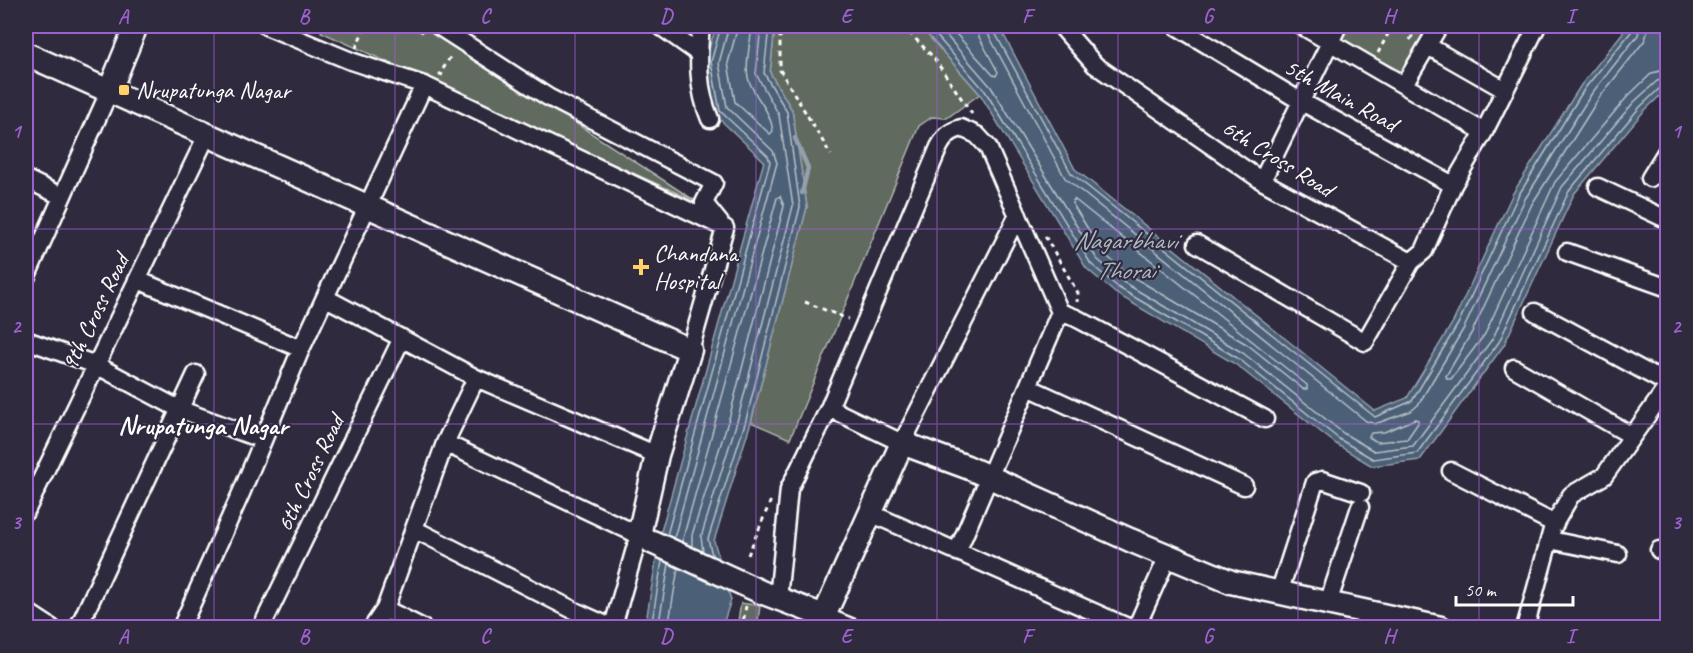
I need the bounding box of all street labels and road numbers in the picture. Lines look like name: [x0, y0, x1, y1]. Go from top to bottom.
street label: 5th Main Road: [1279, 52, 1406, 140]
street label: 6th Cross Road: [1217, 112, 1342, 206]
street label: 9th Cross Road: [54, 246, 138, 375]
street label: 6th Cross Road: [269, 407, 353, 536]

